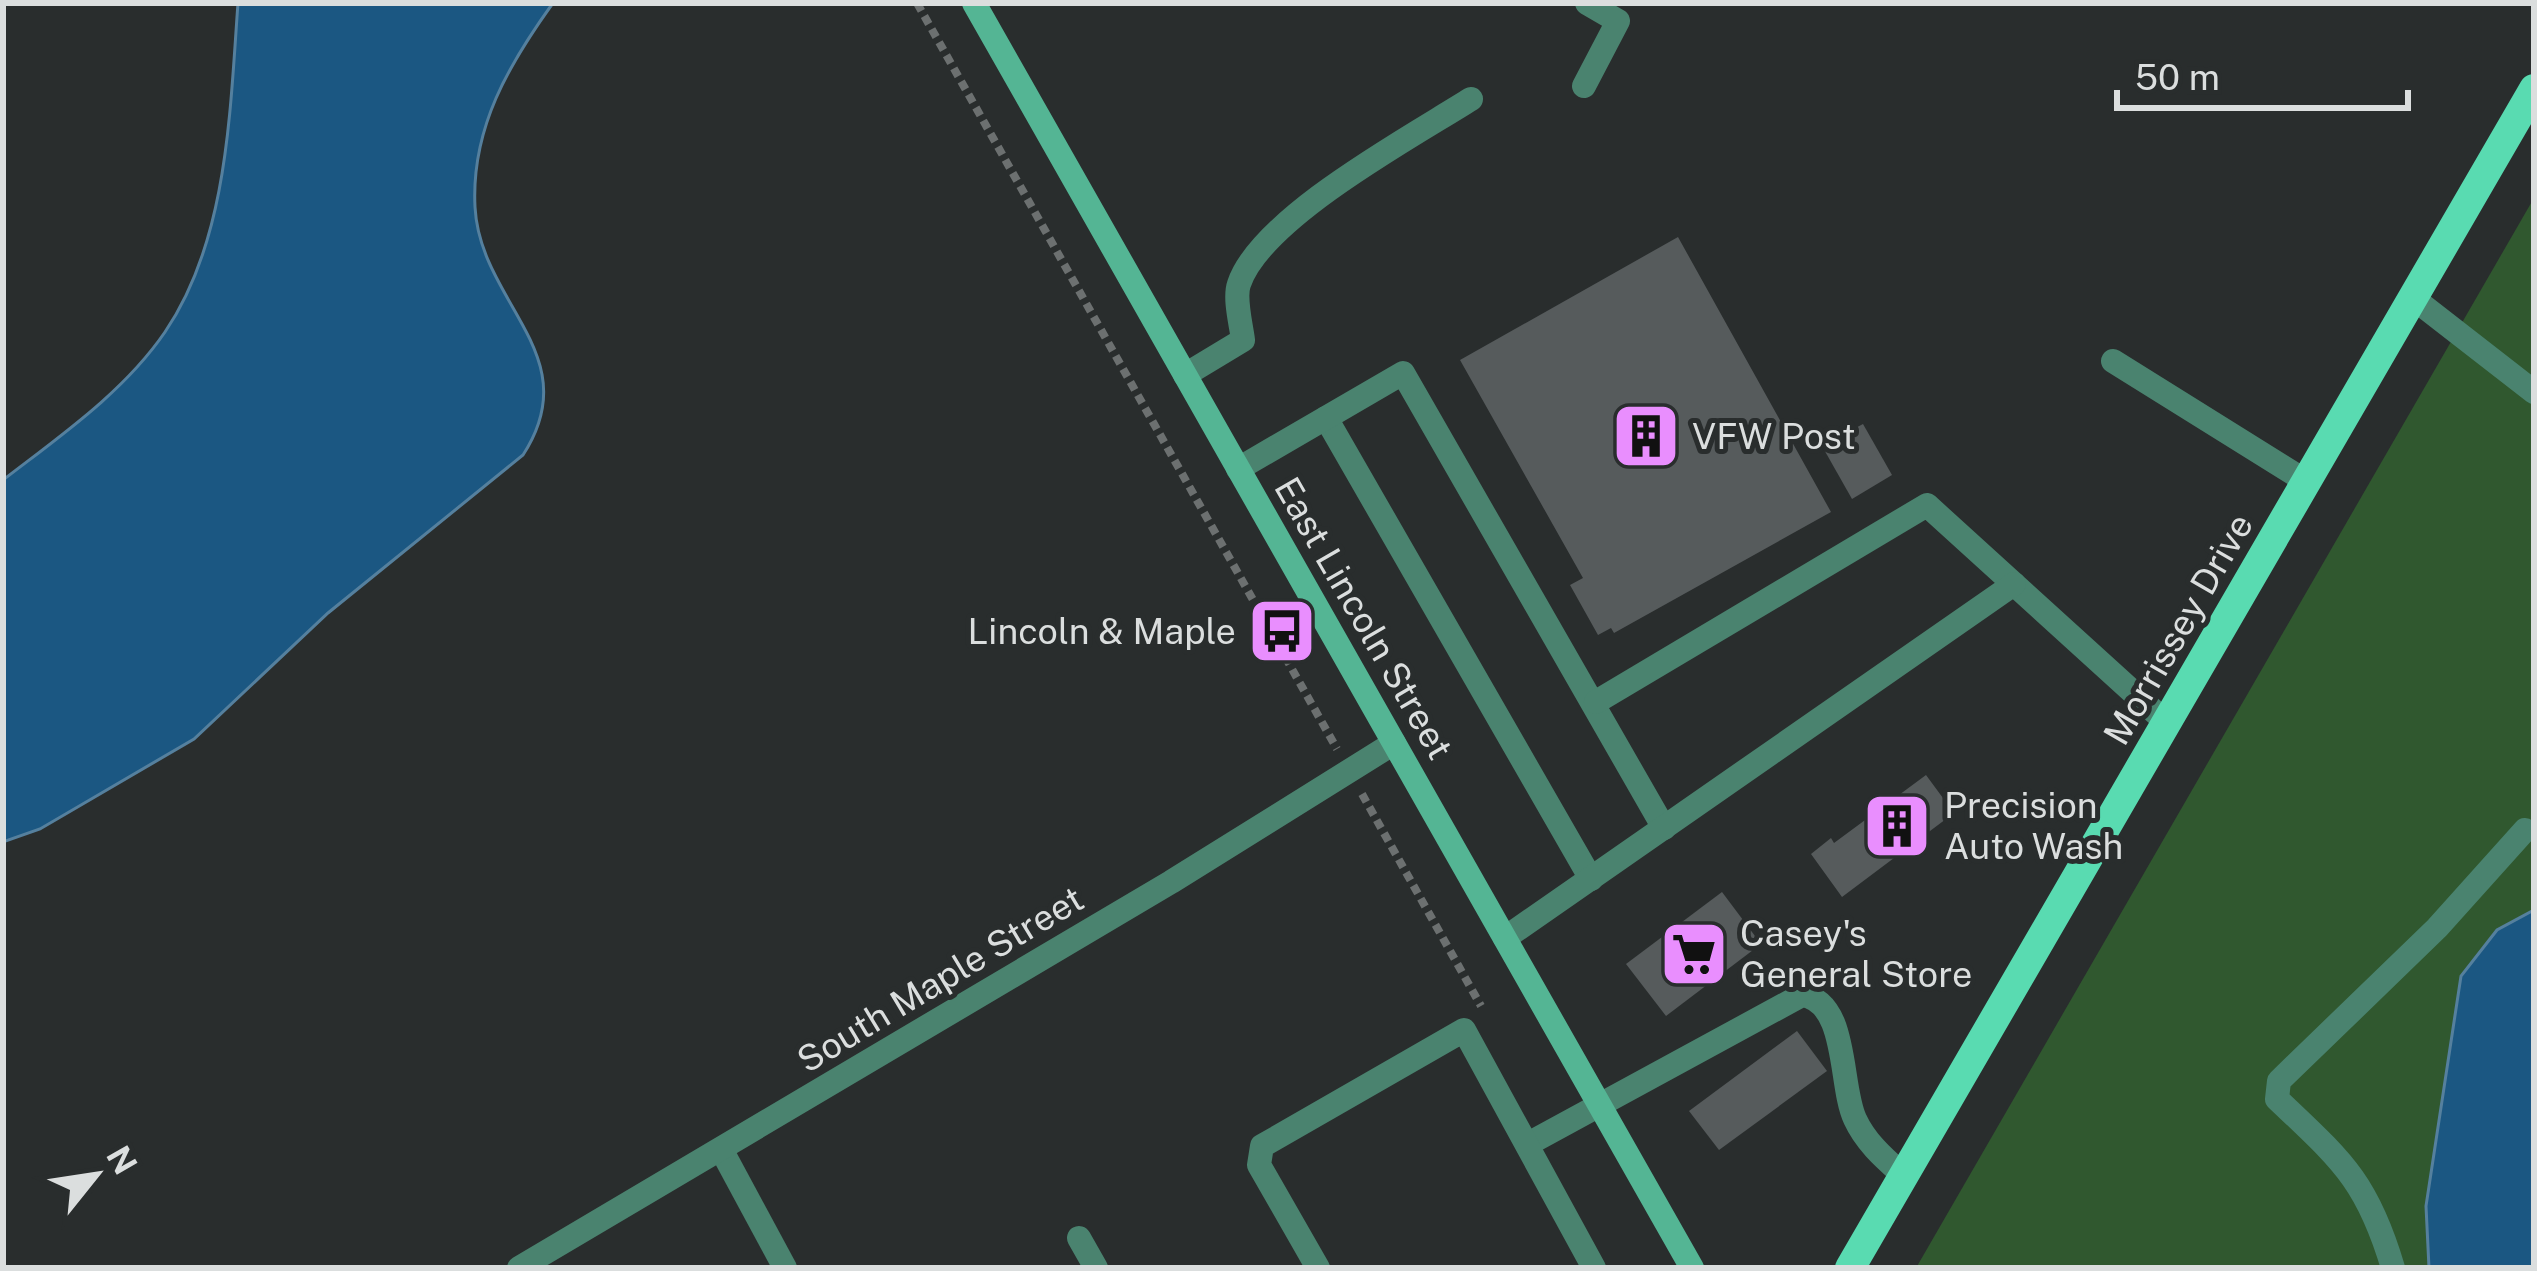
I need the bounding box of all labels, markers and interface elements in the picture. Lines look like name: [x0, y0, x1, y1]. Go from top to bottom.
scale bar: [2117, 36, 2408, 110]
text: 50 m: [2135, 56, 2220, 98]
building icon: VFW Post: [1611, 401, 1681, 471]
place label: VFW Post: [1692, 415, 1856, 457]
street label: East Lincoln Street: [1266, 470, 1462, 766]
street label: Morrissey Drive: [2095, 506, 2261, 752]
bus stop icon: Lincoln & Maple: [1247, 596, 1317, 666]
place label: Lincoln & Maple: [967, 610, 1236, 652]
place label: Precision Auto Wash: [1944, 784, 2123, 867]
building icon: Precision Auto Wash: [1862, 791, 1932, 861]
street label: South Maple Street: [789, 877, 1091, 1081]
place label: Casey's General Store: [1740, 912, 1972, 995]
supermarket icon: Casey's General Store: [1659, 919, 1729, 989]
north arrow: [36, 1115, 156, 1235]
text: N: [99, 1139, 145, 1181]

